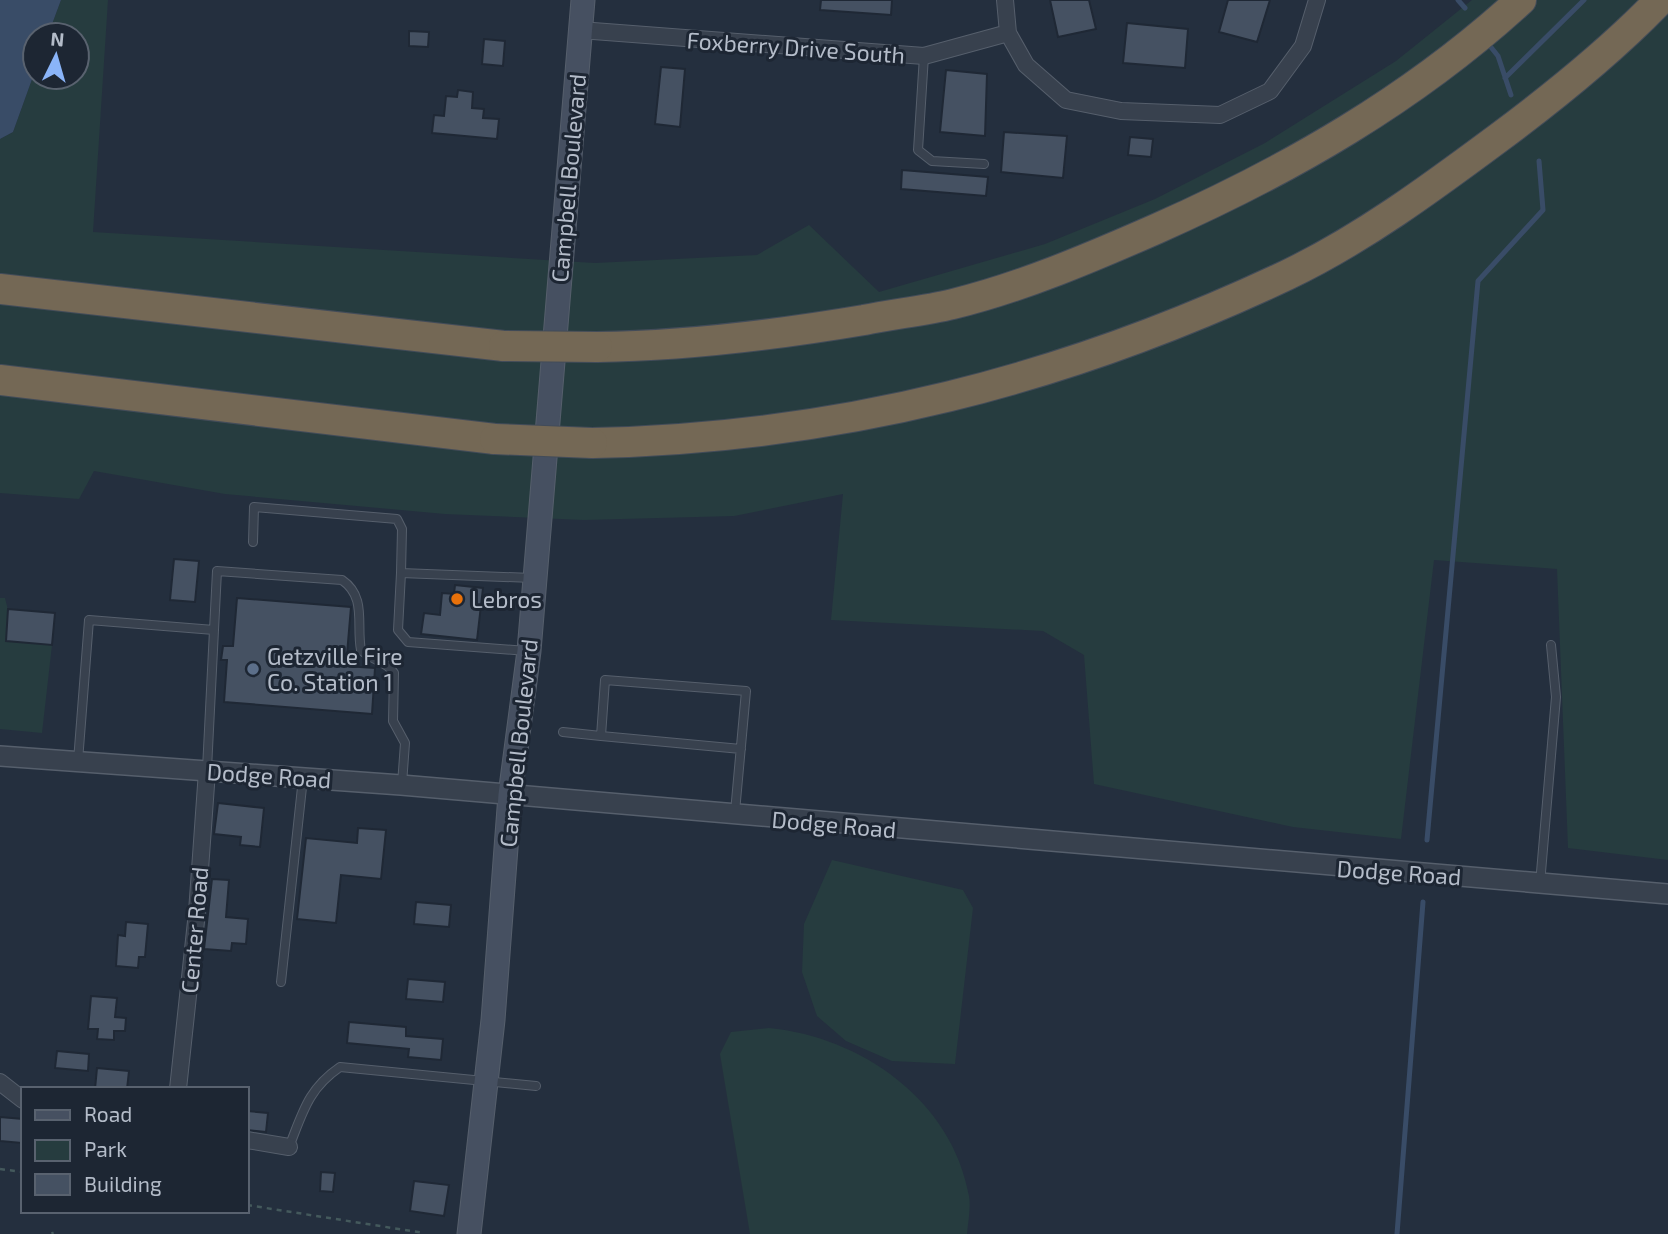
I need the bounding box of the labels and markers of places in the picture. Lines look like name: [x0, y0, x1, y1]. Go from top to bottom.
place label: Lebros: [471, 585, 542, 613]
marker: Lebros: [449, 591, 465, 607]
place label: Getzville Fire Co. Station 1: [267, 642, 403, 696]
marker: Getzville Fire Co. Station 1: [245, 661, 261, 677]

